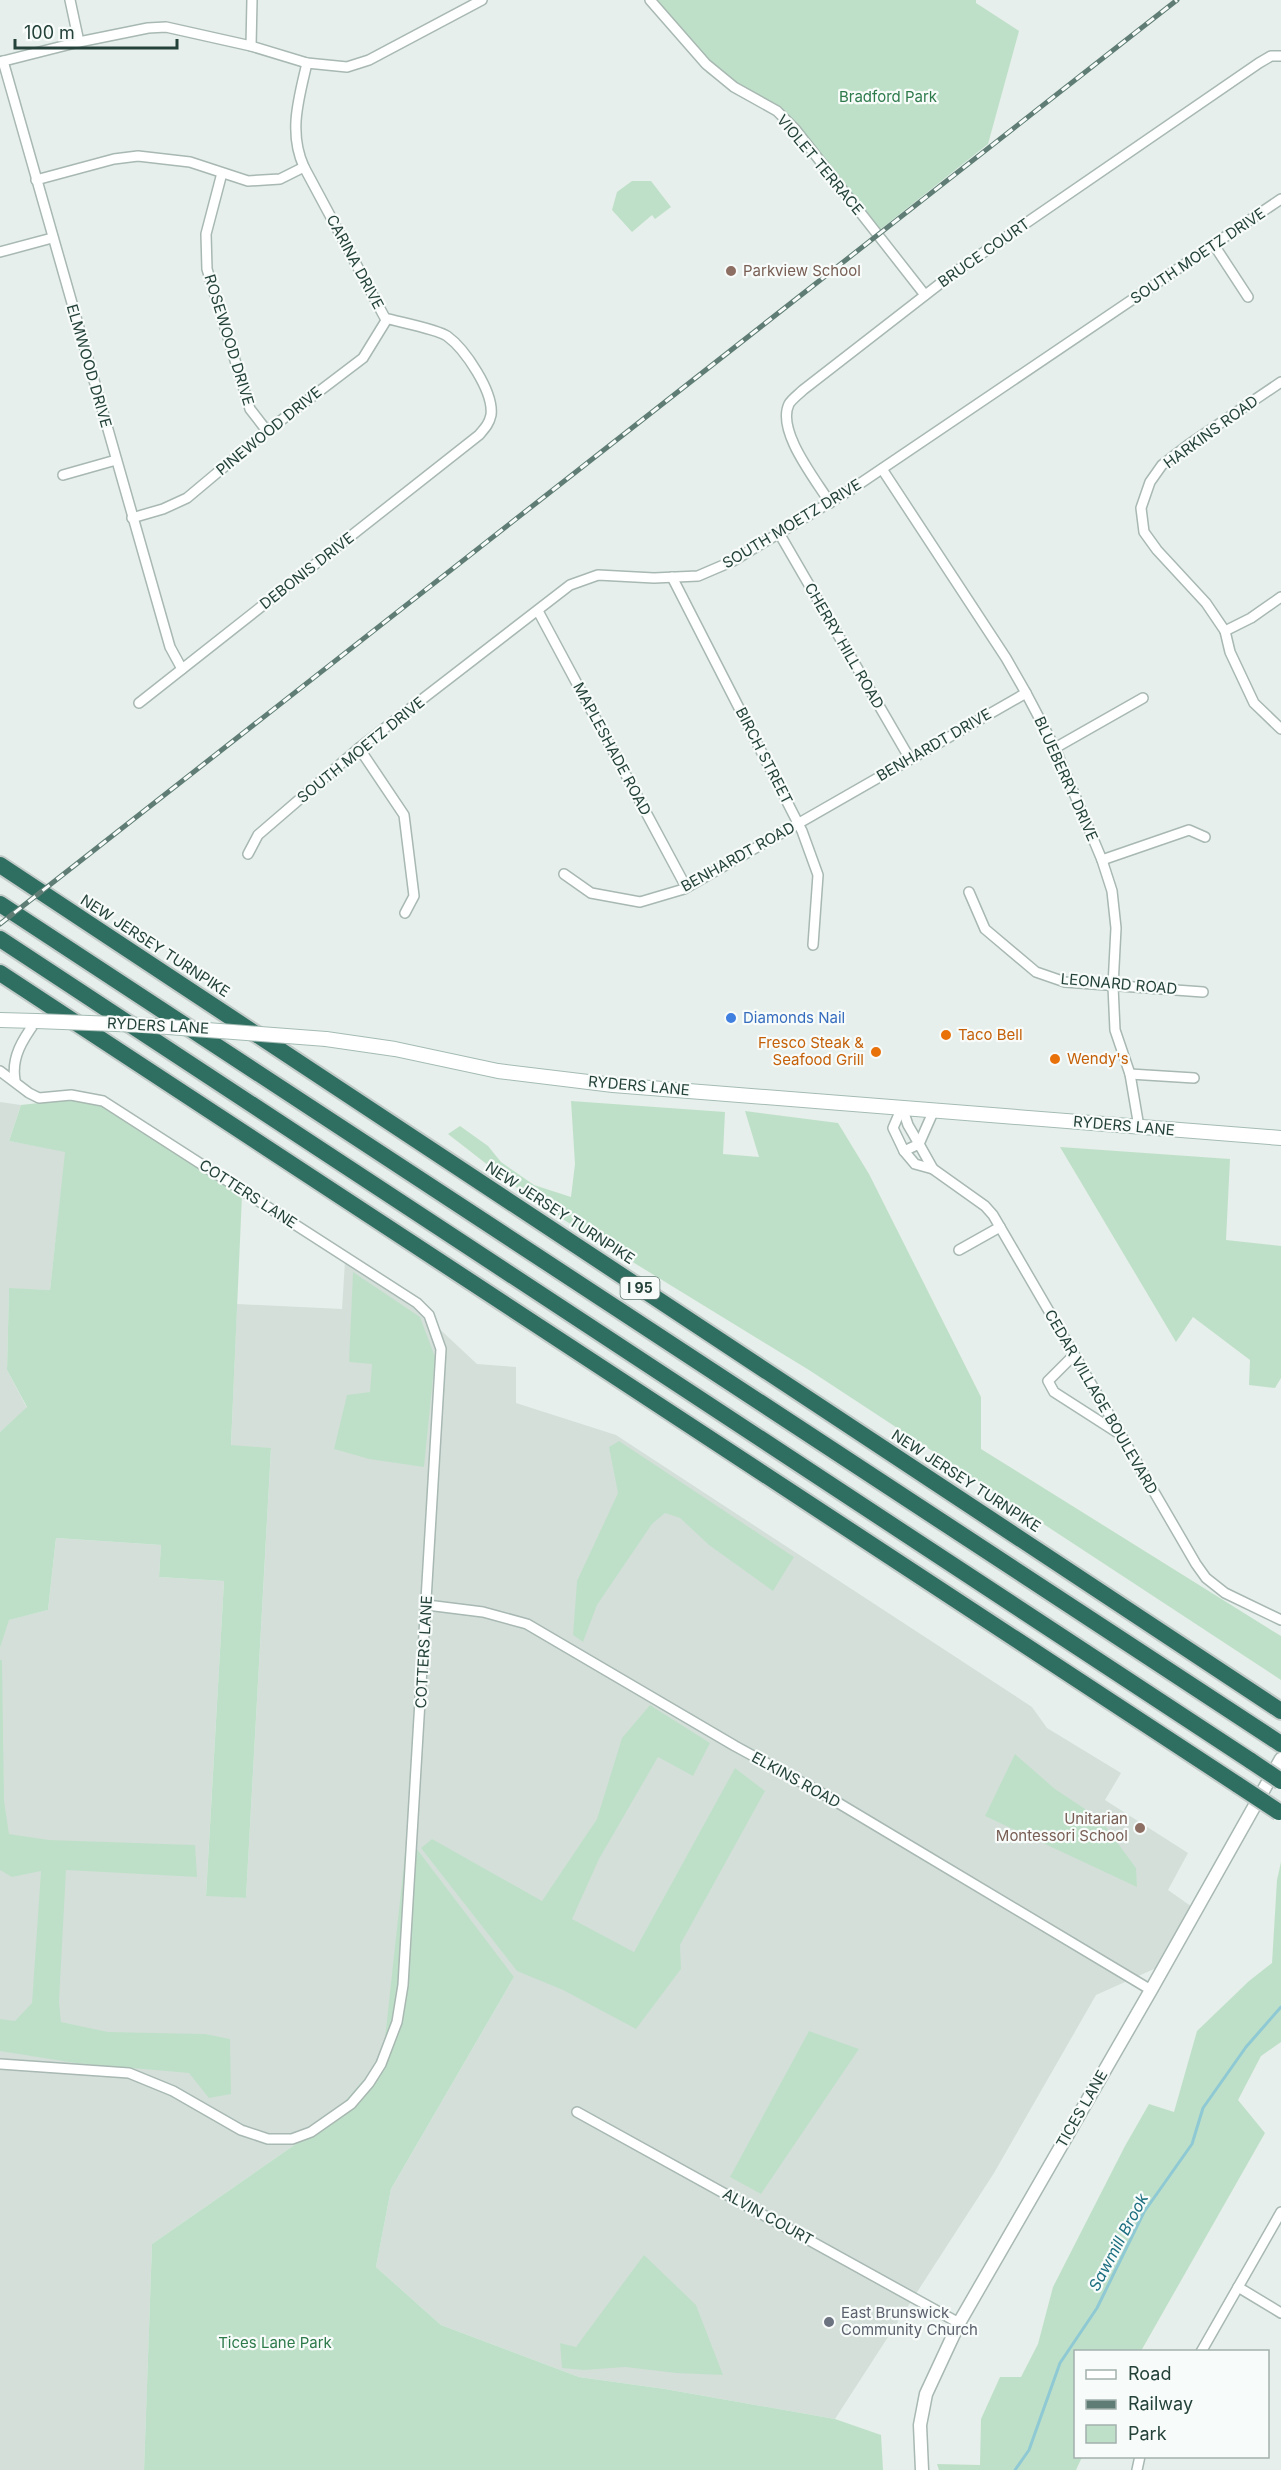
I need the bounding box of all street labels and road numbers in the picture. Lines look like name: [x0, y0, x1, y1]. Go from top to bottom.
street label: VIOLET TERRACE: [773, 111, 868, 219]
street label: SOUTH MOETZ DRIVE: [1127, 203, 1269, 308]
street label: CARINA DRIVE: [323, 211, 388, 312]
street label: BRUCE COURT: [934, 214, 1033, 291]
street label: ROSEWOOD DRIVE: [200, 272, 259, 408]
street label: ELMWOOD DRIVE: [63, 302, 116, 430]
street label: PINEWOOD DRIVE: [212, 382, 325, 479]
street label: HARKINS ROAD: [1160, 391, 1262, 472]
street label: SOUTH MOETZ DRIVE: [719, 475, 865, 573]
street label: DEBONIS DRIVE: [256, 528, 358, 613]
street label: CHERRY HILL ROAD: [801, 579, 888, 712]
street label: MAPLESHADE ROAD: [569, 679, 656, 819]
street label: SOUTH MOETZ DRIVE: [293, 692, 428, 807]
street label: BIRCH STREET: [732, 704, 797, 808]
street label: BENHARDT DRIVE: [873, 704, 995, 785]
street label: BLUEBERRY DRIVE: [1030, 713, 1102, 844]
street label: BENHARDT ROAD: [677, 817, 798, 896]
street label: NEW JERSEY TURNPIKE: [77, 890, 233, 1001]
street label: LEONARD ROAD: [1060, 969, 1178, 998]
street label: RYDERS LANE: [107, 1013, 209, 1038]
street label: RYDERS LANE: [587, 1072, 691, 1099]
street label: RYDERS LANE: [1072, 1112, 1176, 1139]
street label: COTTERS LANE: [196, 1155, 301, 1232]
street label: NEW JERSEY TURNPIKE: [482, 1157, 638, 1268]
road number: I 95: [620, 1277, 660, 1299]
street label: CEDAR VILLAGE BOULEVARD: [1041, 1306, 1162, 1498]
street label: NEW JERSEY TURNPIKE: [888, 1425, 1044, 1536]
street label: COTTERS LANE: [411, 1595, 436, 1709]
street label: ELKINS ROAD: [749, 1747, 844, 1812]
street label: TICES LANE: [1052, 2066, 1111, 2151]
street label: ALVIN COURT: [720, 2184, 817, 2249]

